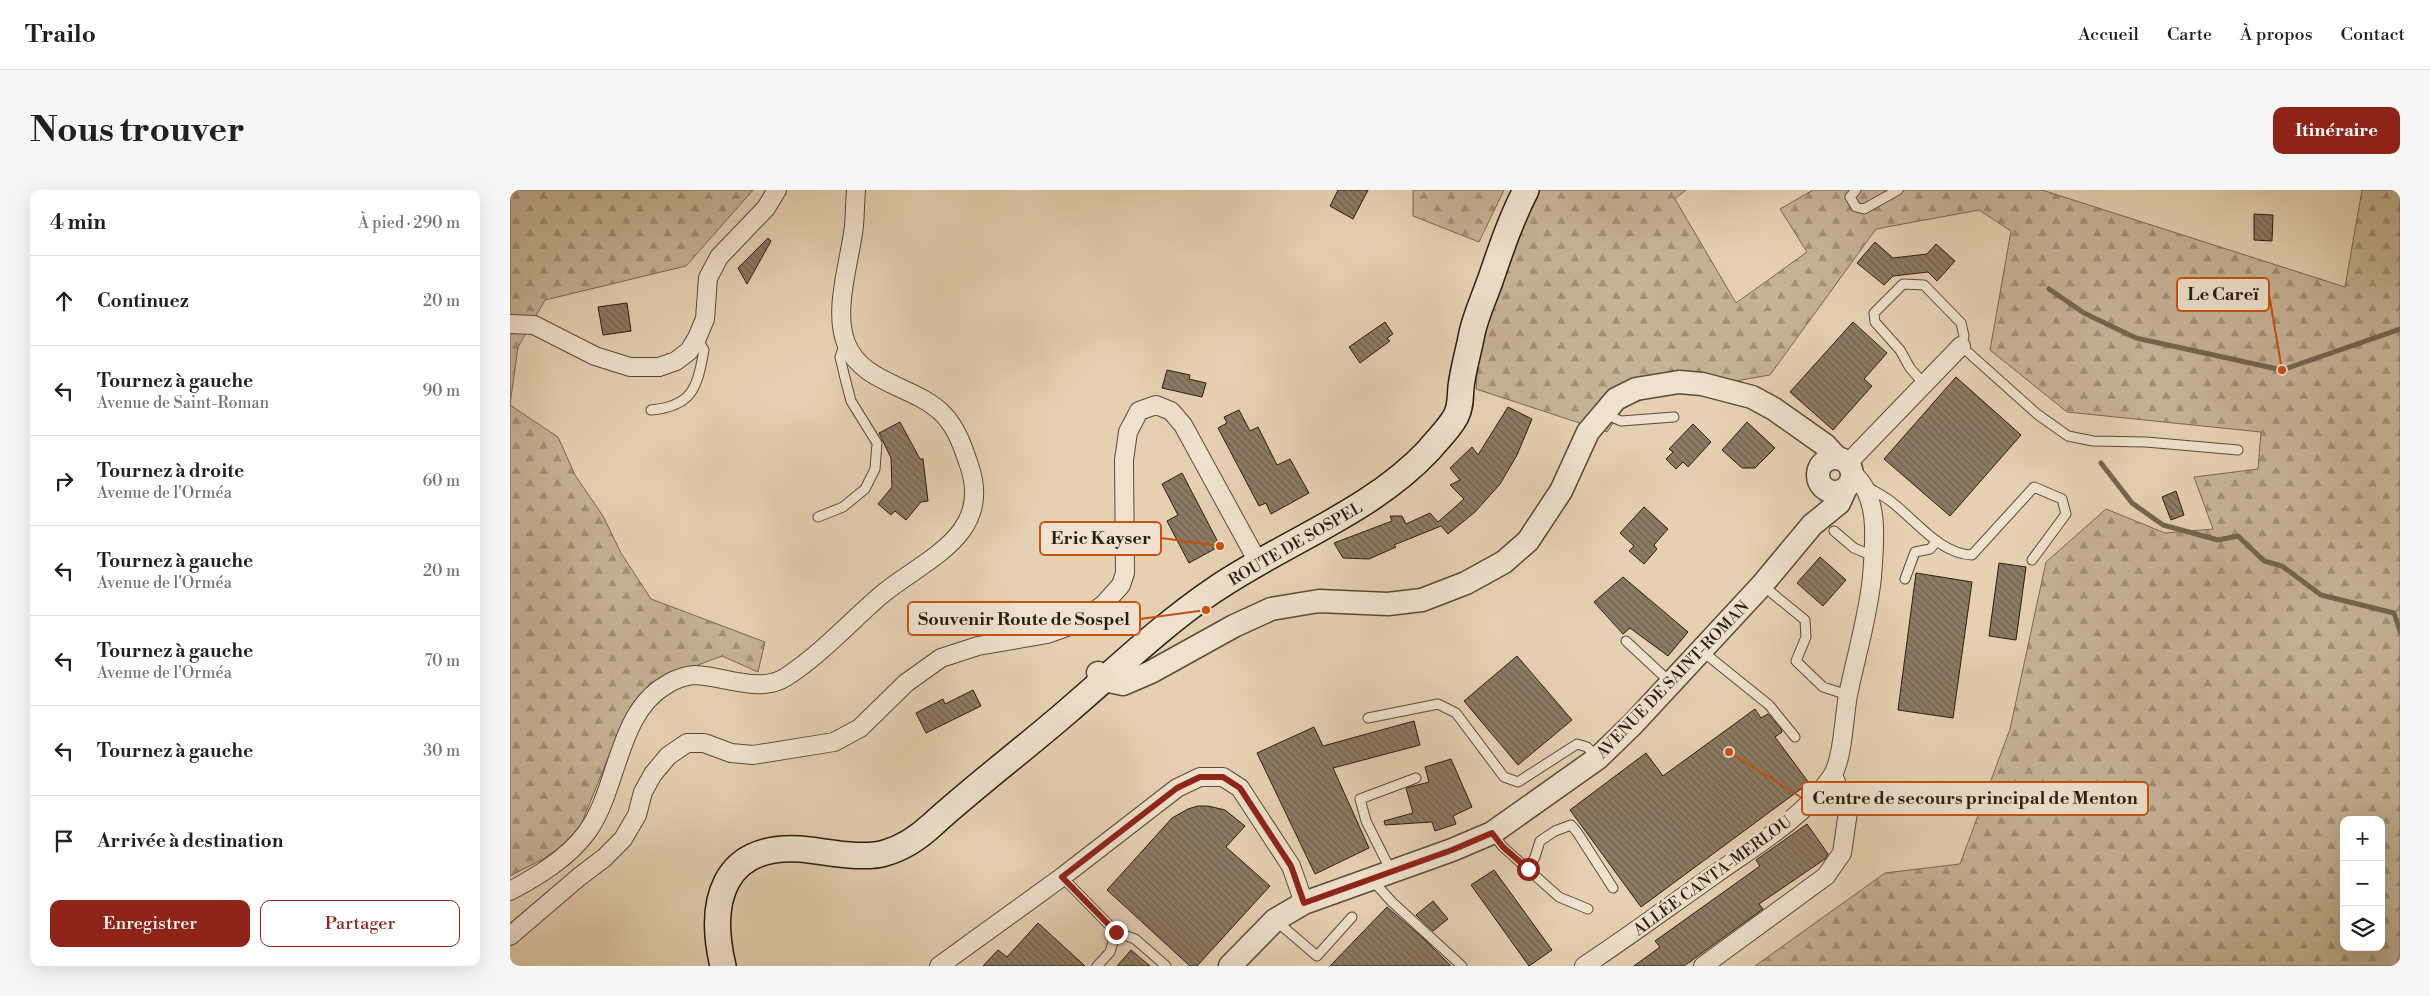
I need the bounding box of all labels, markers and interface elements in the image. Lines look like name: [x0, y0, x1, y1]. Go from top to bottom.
text: Trailo: [25, 20, 96, 50]
text: Accueil: [2078, 23, 2139, 46]
text: Carte: [2167, 23, 2212, 46]
text: À propos: [2240, 23, 2313, 46]
text: Contact: [2341, 23, 2405, 46]
button: Itinéraire: [2273, 107, 2400, 154]
text: Nous trouver: [30, 109, 245, 152]
text: 4 min: [50, 210, 106, 236]
text: À pied · 290 m: [358, 213, 460, 233]
callout: Le Careï: [2177, 278, 2269, 311]
text: Le Careï: [2187, 283, 2259, 306]
icon: ahead: [50, 287, 78, 315]
text: Continuez: [97, 289, 189, 313]
text: 20 m: [423, 291, 460, 311]
text: Tournez à gauche: [97, 369, 253, 393]
icon: left: [50, 377, 78, 405]
text: 90 m: [422, 381, 460, 401]
text: Avenue de Saint-Roman: [97, 393, 269, 413]
text: Tournez à droite: [97, 459, 244, 483]
icon: right: [50, 467, 78, 495]
text: 60 m: [422, 471, 460, 491]
text: Avenue de l'Orméa: [97, 483, 232, 503]
street label: ROUTE DE SOSPEL: [1225, 497, 1366, 590]
callout: Eric Kayser: [1040, 522, 1161, 555]
text: Eric Kayser: [1051, 527, 1151, 550]
text: Tournez à gauche: [97, 549, 253, 573]
icon: left: [50, 557, 78, 585]
text: 20 m: [423, 561, 460, 581]
text: Avenue de l'Orméa: [97, 573, 232, 593]
street label: AVENUE DE SAINT-ROMAN: [1591, 597, 1753, 763]
callout: Souvenir Route de Sospel: [908, 602, 1140, 635]
text: Souvenir Route de Sospel: [918, 608, 1130, 631]
text: Tournez à gauche: [97, 639, 253, 663]
icon: left: [50, 647, 78, 675]
text: 70 m: [424, 651, 460, 671]
text: Avenue de l'Orméa: [97, 663, 232, 683]
icon: left: [50, 737, 78, 765]
text: Tournez à gauche: [97, 739, 253, 763]
text: 30 m: [423, 741, 460, 761]
callout: Centre de secours principal de Menton: [1802, 782, 2148, 815]
text: Centre de secours principal de Menton: [1812, 787, 2138, 810]
street label: ALLÉE CANTA-MERLOU: [1627, 810, 1796, 941]
map controls: [2340, 816, 2385, 951]
button: +: [2340, 816, 2385, 861]
icon: arrive: [50, 827, 78, 855]
text: Arrivée à destination: [97, 829, 283, 853]
route start: [1517, 858, 1540, 881]
button: −: [2340, 861, 2385, 906]
button: Enregistrer: [50, 900, 250, 947]
button: Partager: [260, 900, 460, 947]
button: layers: [2340, 906, 2385, 951]
route end: [1105, 921, 1128, 944]

